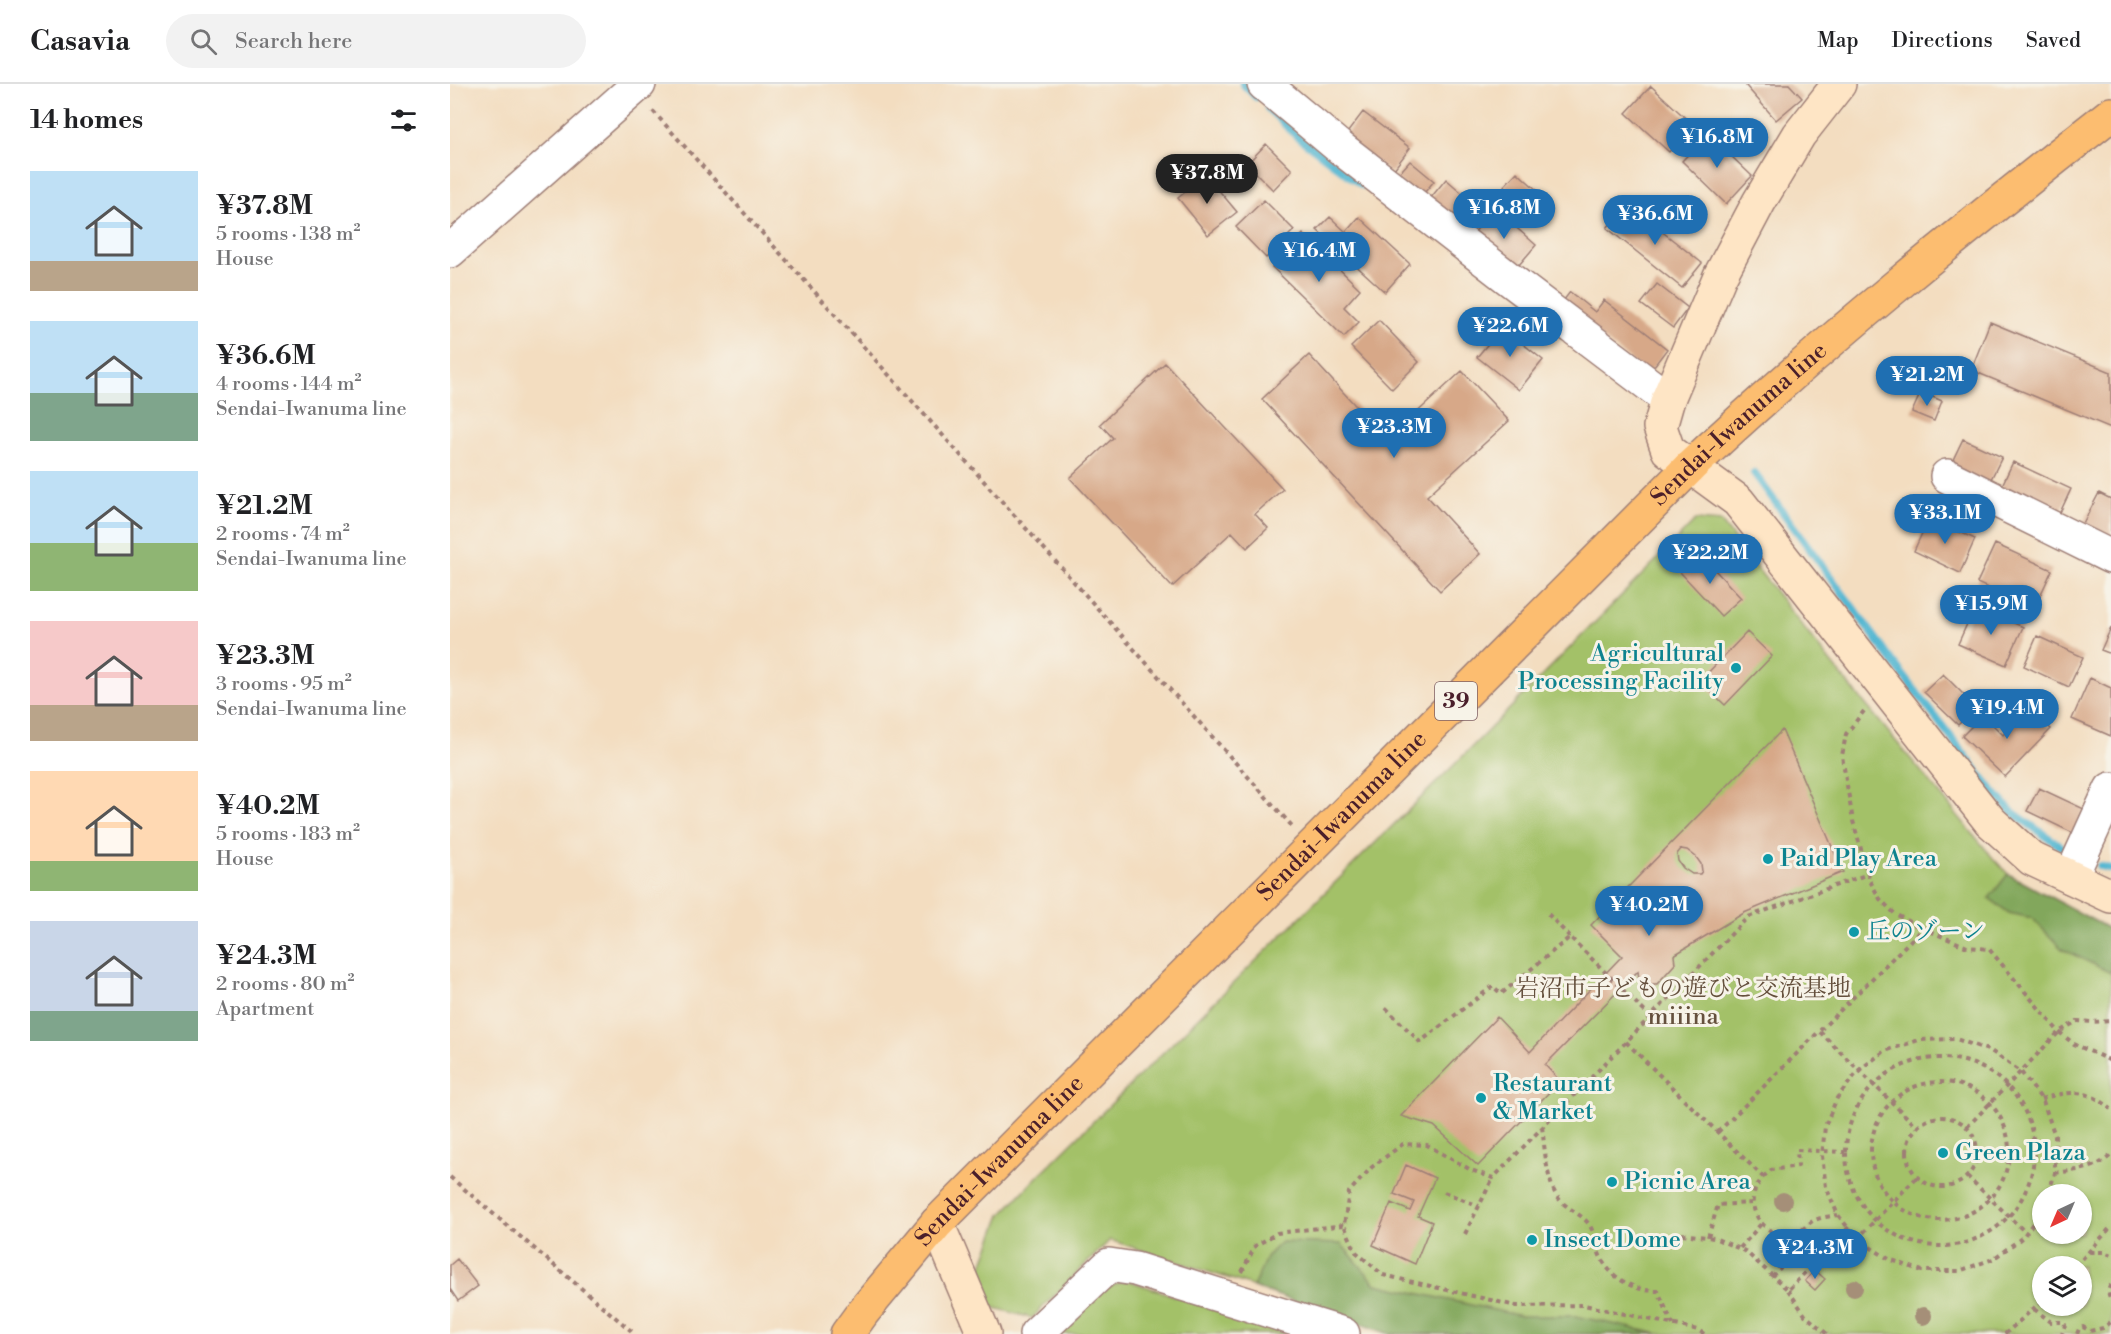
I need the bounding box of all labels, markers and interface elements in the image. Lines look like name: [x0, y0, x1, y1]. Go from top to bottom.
search box: [166, 14, 586, 68]
text: Casavia: [30, 24, 130, 59]
icon: search: [187, 25, 220, 58]
text: Search here: [235, 28, 352, 55]
text: Map: [1817, 28, 1859, 54]
text: Directions: [1892, 28, 1993, 54]
text: Saved: [2026, 28, 2081, 54]
text: 14 homes: [30, 104, 143, 136]
icon: filters: [387, 104, 420, 137]
pin: ¥16.8M: [1668, 118, 1766, 169]
text: ¥16.8M: [1680, 125, 1754, 150]
pin: ¥37.8M: [1158, 154, 1256, 205]
text: ¥37.8M: [1170, 161, 1244, 186]
pin: ¥16.8M: [1455, 189, 1553, 240]
text: ¥37.8M: [216, 190, 313, 222]
icon: home: [78, 195, 150, 267]
pin: ¥36.6M: [1606, 195, 1704, 246]
text: ¥16.8M: [1467, 196, 1541, 221]
text: ¥36.6M: [1617, 202, 1693, 227]
text: 5 rooms · 138 m²: [216, 222, 360, 247]
pin: ¥16.4M: [1270, 232, 1368, 283]
text: ¥16.4M: [1282, 239, 1356, 264]
text: House: [216, 247, 274, 272]
pin: ¥22.6M: [1461, 307, 1559, 358]
text: ¥22.6M: [1472, 314, 1548, 339]
street label: Sendai-Iwanuma line: [1644, 336, 1833, 513]
text: ¥36.6M: [216, 340, 316, 372]
icon: home: [78, 345, 150, 417]
pin: ¥21.2M: [1878, 356, 1976, 407]
text: ¥21.2M: [1890, 363, 1964, 388]
text: 4 rooms · 144 m²: [216, 372, 361, 397]
text: Sendai-Iwanuma line: [216, 397, 407, 422]
pin: ¥23.3M: [1345, 408, 1443, 459]
text: ¥23.3M: [1356, 415, 1432, 440]
text: ¥21.2M: [216, 490, 313, 522]
pin: ¥33.1M: [1896, 494, 1994, 545]
icon: home: [78, 495, 150, 567]
text: ¥33.1M: [1908, 501, 1982, 526]
text: 2 rooms · 74 m²: [216, 522, 350, 547]
pin: ¥22.2M: [1661, 534, 1759, 585]
text: ¥22.2M: [1672, 541, 1748, 566]
text: Sendai-Iwanuma line: [216, 547, 407, 572]
pin: ¥15.9M: [1942, 585, 2040, 636]
text: ¥15.9M: [1954, 592, 2028, 617]
place label: Agricultural Processing Facility: [1518, 639, 1724, 697]
text: ¥23.3M: [216, 640, 315, 672]
icon: home: [78, 645, 150, 717]
marker: Agricultural Processing Facility: [1729, 661, 1743, 675]
text: 3 rooms · 95 m²: [216, 672, 352, 697]
road number: 39: [1435, 682, 1477, 720]
pin: ¥19.4M: [1958, 689, 2056, 740]
text: ¥19.4M: [1970, 696, 2044, 721]
text: Sendai-Iwanuma line: [216, 697, 407, 722]
street label: Sendai-Iwanuma line: [1251, 725, 1434, 908]
text: ¥40.2M: [216, 790, 320, 822]
icon: home: [78, 795, 150, 867]
text: 5 rooms · 183 m²: [216, 822, 360, 847]
place label: Paid Play Area: [1780, 844, 1938, 874]
text: House: [216, 847, 274, 872]
marker: Paid Play Area: [1761, 852, 1775, 866]
pin: ¥40.2M: [1600, 886, 1698, 937]
text: ¥40.2M: [1609, 893, 1689, 918]
place label: 丘のゾーン: [1866, 917, 1985, 947]
marker: 丘のゾーン: [1847, 925, 1861, 939]
text: ¥24.3M: [216, 940, 317, 972]
icon: home: [78, 945, 150, 1017]
text: 2 rooms · 80 m²: [216, 972, 354, 997]
park label: 岩沼市子どもの遊びと交流基地 miiina: [1515, 974, 1851, 1032]
text: Apartment: [216, 997, 314, 1022]
street label: Sendai-Iwanuma line: [909, 1069, 1091, 1253]
place label: Restaurant & Market: [1493, 1069, 1613, 1127]
marker: Restaurant & Market: [1474, 1091, 1488, 1105]
place label: Green Plaza: [1955, 1138, 2087, 1168]
marker: Green Plaza: [1936, 1146, 1950, 1160]
place label: Picnic Area: [1624, 1167, 1752, 1197]
marker: Picnic Area: [1605, 1175, 1619, 1189]
north arrow: [2032, 1184, 2092, 1244]
map controls: [2032, 1184, 2092, 1316]
place label: Insect Dome: [1544, 1225, 1681, 1255]
pin: ¥24.3M: [1766, 1229, 1864, 1280]
marker: Insect Dome: [1525, 1233, 1539, 1247]
text: ¥24.3M: [1776, 1236, 1854, 1261]
button: layers: [2032, 1256, 2092, 1316]

